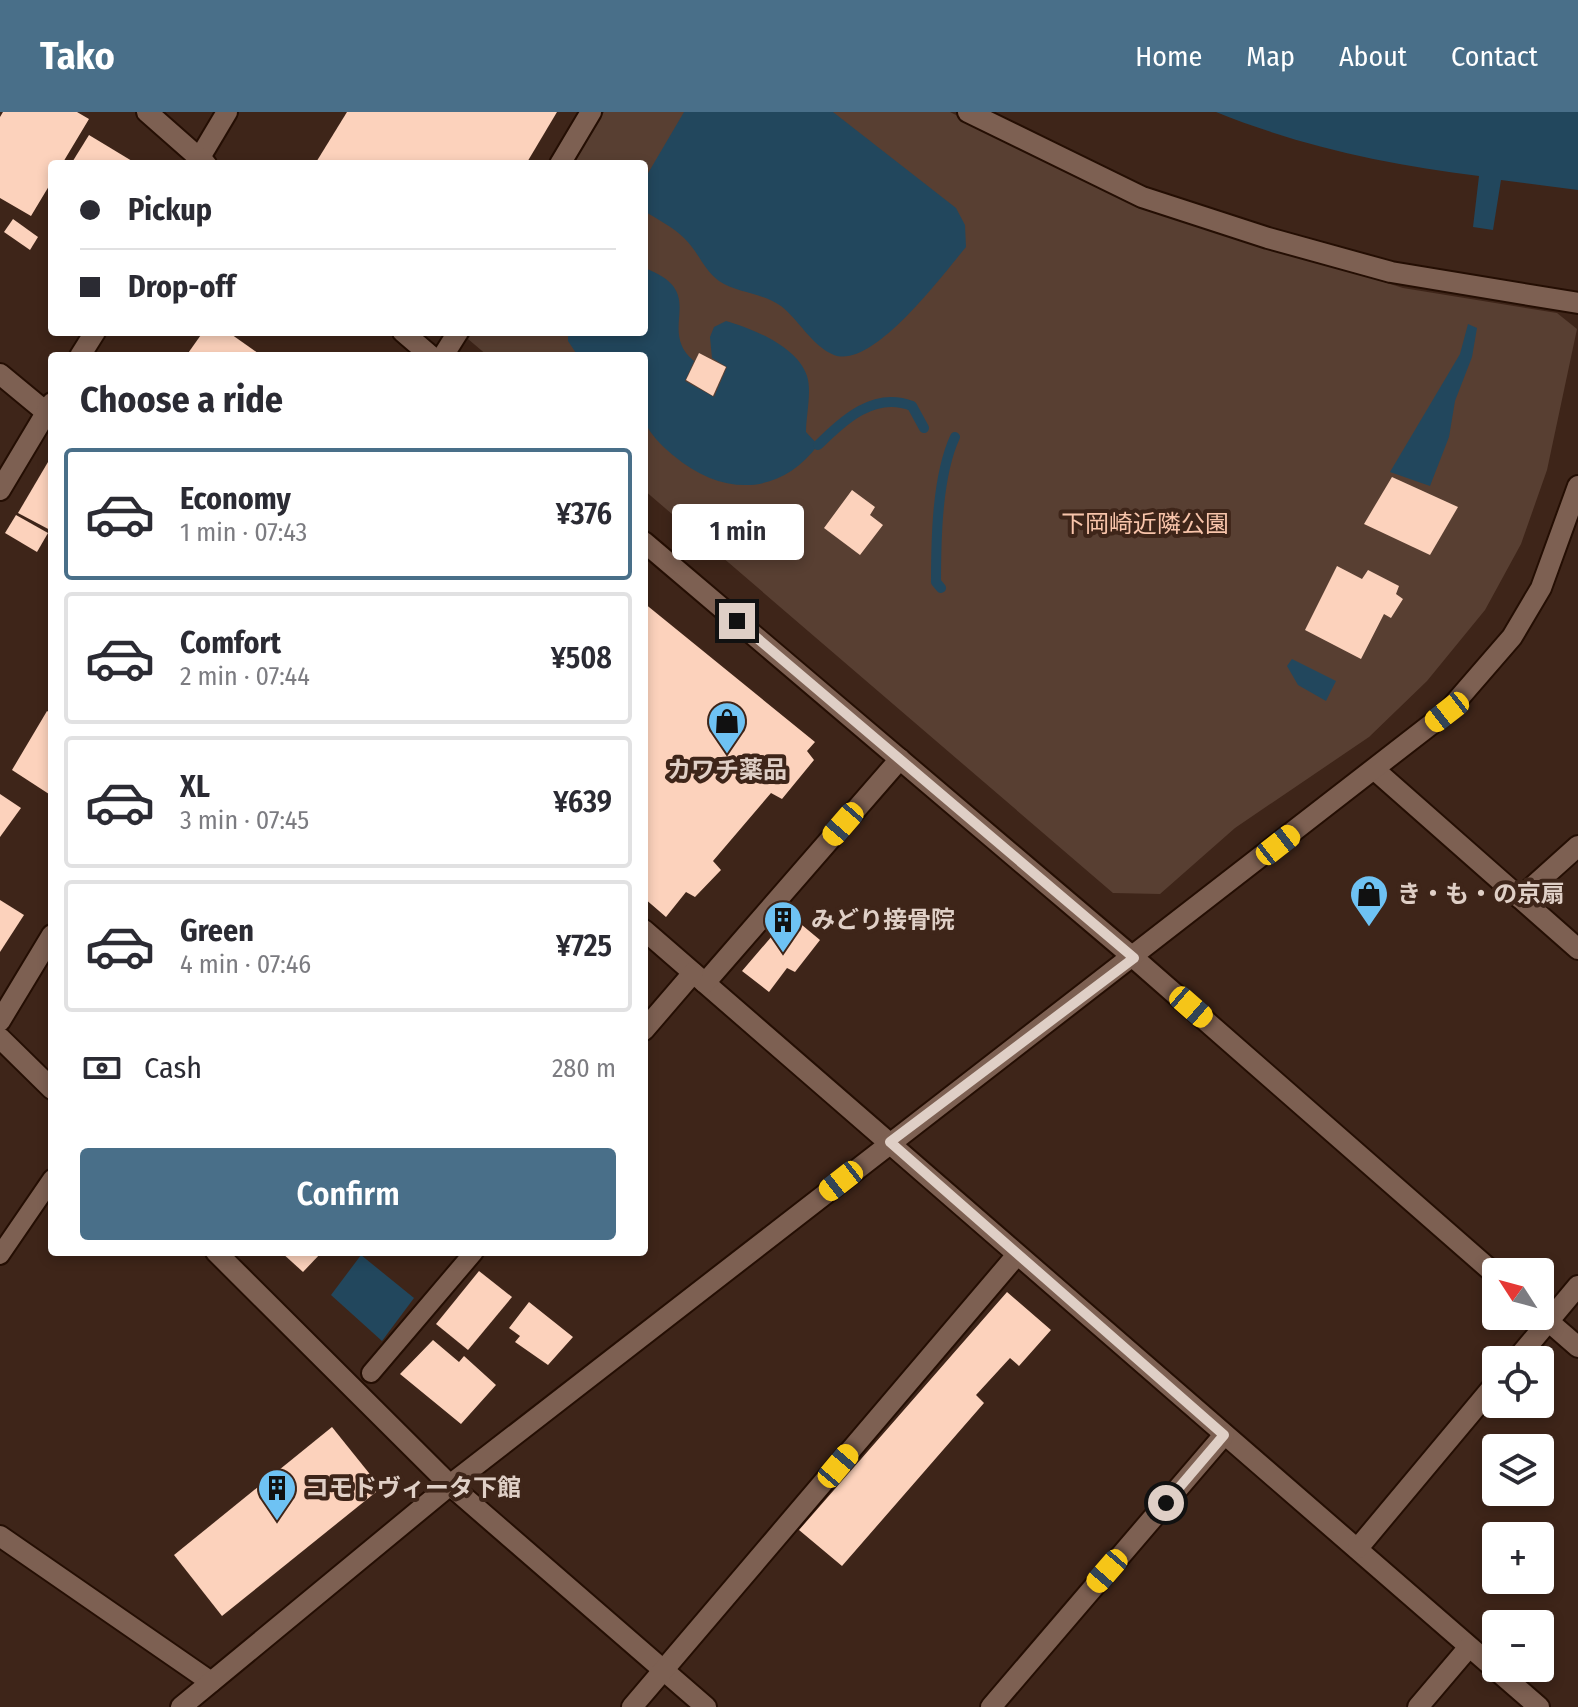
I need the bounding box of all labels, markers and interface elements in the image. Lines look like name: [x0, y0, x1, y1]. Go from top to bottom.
text: Tako: [40, 33, 115, 79]
text: Home: [1135, 40, 1202, 73]
text: Map: [1246, 40, 1295, 73]
text: About: [1339, 40, 1407, 73]
text: Contact: [1451, 40, 1538, 73]
text: Pickup: [128, 192, 212, 228]
text: Drop-off: [128, 269, 235, 305]
text: Choose a ride: [80, 378, 283, 422]
icon: car: [84, 478, 156, 550]
text: Economy: [180, 481, 291, 517]
text: ¥376: [556, 496, 612, 532]
callout: 1 min: [671, 505, 803, 561]
park label: 下岡崎近隣公園: [1061, 510, 1229, 538]
text: 1 min: [710, 516, 766, 547]
text: 1 min · 07:43: [180, 517, 307, 548]
route end: [719, 603, 755, 639]
icon: car: [84, 622, 156, 694]
text: Comfort: [180, 625, 281, 661]
text: ¥508: [551, 640, 612, 676]
text: 2 min · 07:44: [180, 661, 310, 692]
car: [1421, 688, 1473, 736]
shop icon: カワチ薬品: [706, 700, 748, 755]
place label: カワチ薬品: [667, 756, 787, 784]
icon: car: [84, 766, 156, 838]
text: XL: [180, 769, 210, 805]
text: ¥639: [553, 784, 612, 820]
car: [818, 798, 868, 850]
text: 3 min · 07:45: [180, 805, 309, 836]
car: [1252, 821, 1304, 869]
shop icon: き・も・の京扇: [1348, 873, 1390, 928]
place label: き・も・の京扇: [1397, 880, 1565, 908]
building icon: みどり接骨院: [762, 899, 804, 954]
place label: みどり接骨院: [811, 906, 955, 934]
icon: car: [84, 910, 156, 982]
text: Green: [180, 913, 254, 949]
text: ¥725: [556, 928, 612, 964]
text: 4 min · 07:46: [180, 949, 311, 980]
car: [1165, 982, 1217, 1032]
icon: cash: [80, 1046, 124, 1090]
text: Cash: [144, 1050, 202, 1086]
text: 280 m: [552, 1053, 616, 1084]
button: Confirm: [80, 1148, 616, 1240]
car: [815, 1157, 867, 1205]
north arrow: [1482, 1258, 1554, 1330]
map controls: [1482, 1258, 1554, 1682]
button: locate: [1482, 1346, 1554, 1418]
button: layers: [1482, 1434, 1554, 1506]
car: [813, 1440, 863, 1492]
building icon: コモドヴィータ下館: [256, 1467, 298, 1522]
place label: コモドヴィータ下館: [305, 1474, 521, 1502]
route start: [1148, 1485, 1184, 1521]
button: +: [1482, 1522, 1554, 1594]
car: [1082, 1545, 1132, 1597]
button: −: [1482, 1610, 1554, 1682]

